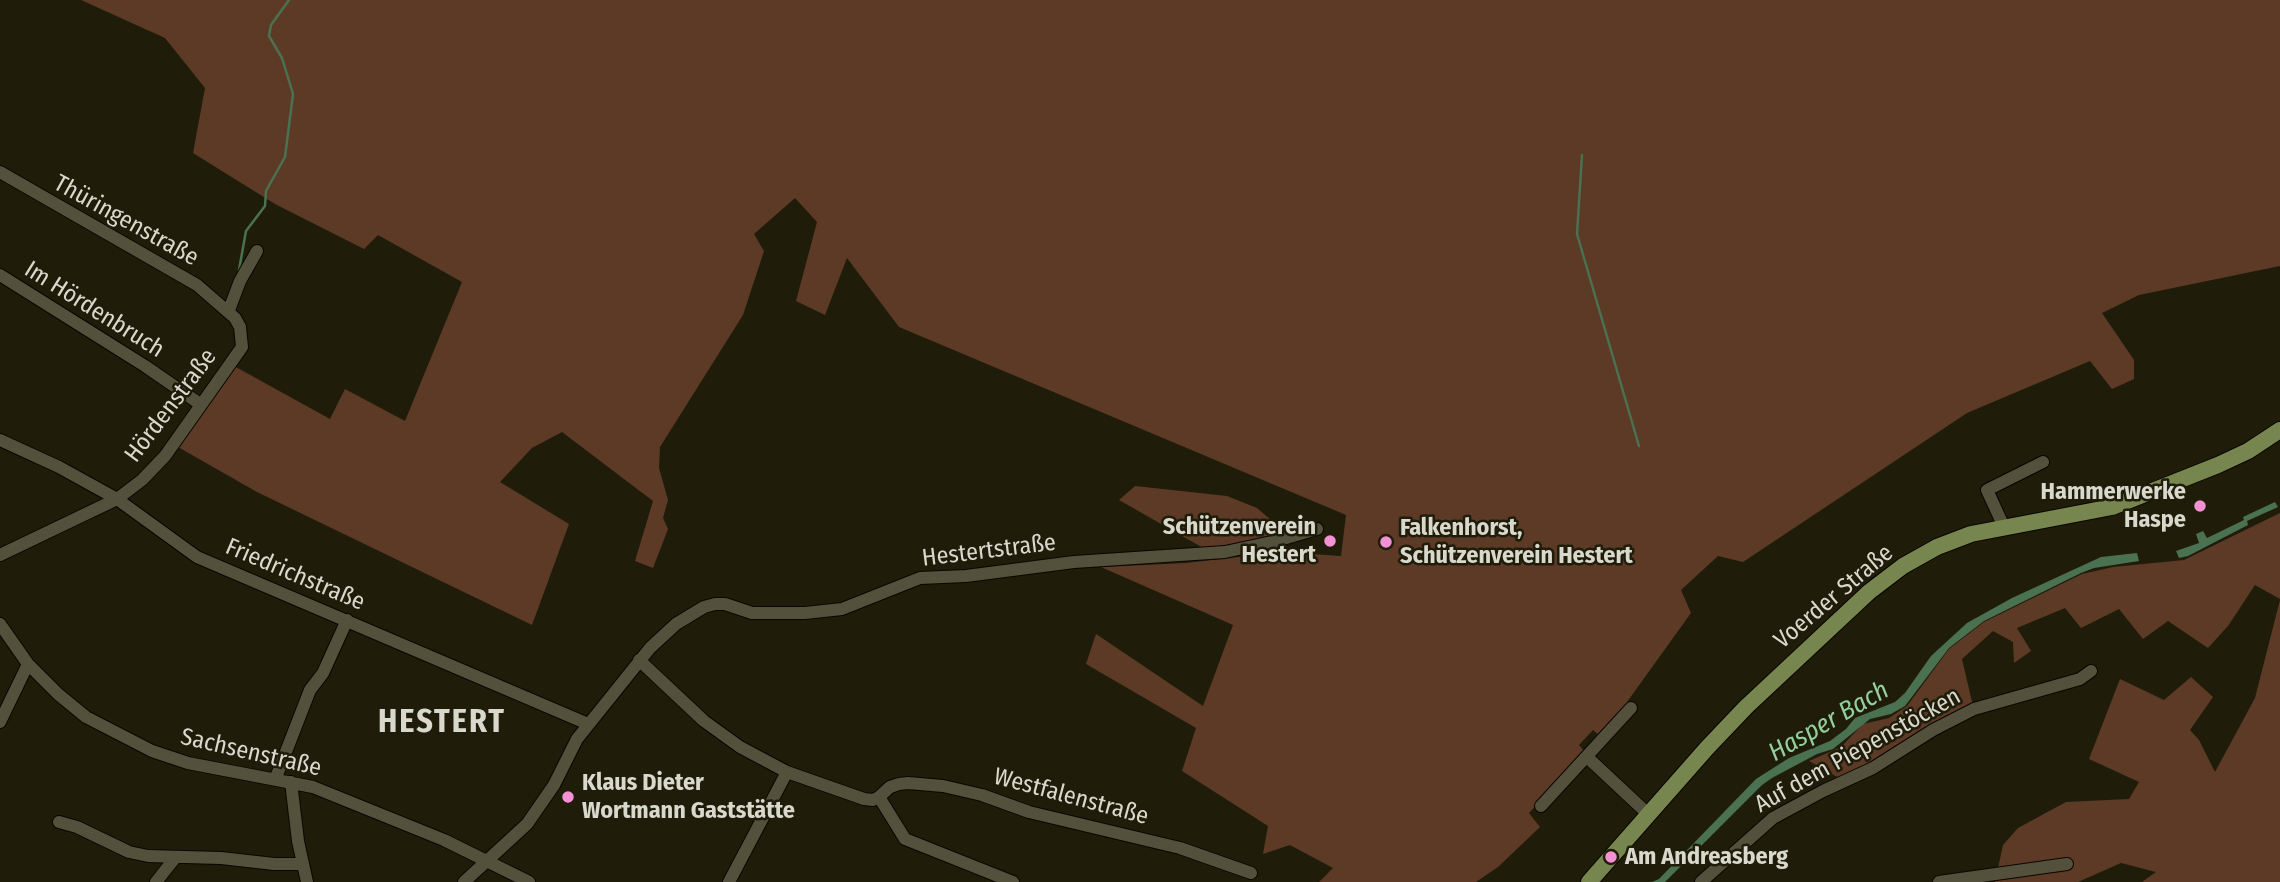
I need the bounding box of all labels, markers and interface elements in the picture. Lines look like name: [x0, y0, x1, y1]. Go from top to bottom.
street label: Thüringenstraße: [49, 169, 203, 273]
street label: Im Hördenbruch: [19, 256, 169, 364]
street label: Hördenstraße: [119, 344, 223, 468]
place label: Hammerwerke Haspe: [2041, 478, 2186, 534]
marker: Hammerwerke Haspe: [2192, 498, 2208, 514]
place label: Schützenverein Hestert: [1163, 513, 1316, 569]
place label: Falkenhorst, Schützenverein Hestert: [1400, 514, 1633, 570]
street label: Hestertstraße: [921, 529, 1057, 573]
street label: Friedrichstraße: [221, 533, 369, 617]
marker: Schützenverein Hestert: [1322, 533, 1338, 549]
marker: Falkenhorst, Schützenverein Hestert: [1378, 534, 1394, 550]
street label: Voerder Straße: [1769, 539, 1899, 655]
water label: Hasper Bach: [1763, 675, 1895, 769]
street label: Auf dem Piepenstöcken: [1750, 682, 1966, 820]
district label: HESTERT: [379, 704, 505, 742]
street label: Sachsenstraße: [178, 723, 324, 783]
street label: Westfalenstraße: [991, 763, 1151, 831]
place label: Klaus Dieter Wortmann Gaststätte: [582, 769, 795, 825]
marker: Klaus Dieter Wortmann Gaststätte: [560, 789, 576, 805]
place label: Am Andreasberg: [1625, 843, 1788, 871]
marker: Am Andreasberg: [1603, 849, 1619, 865]

